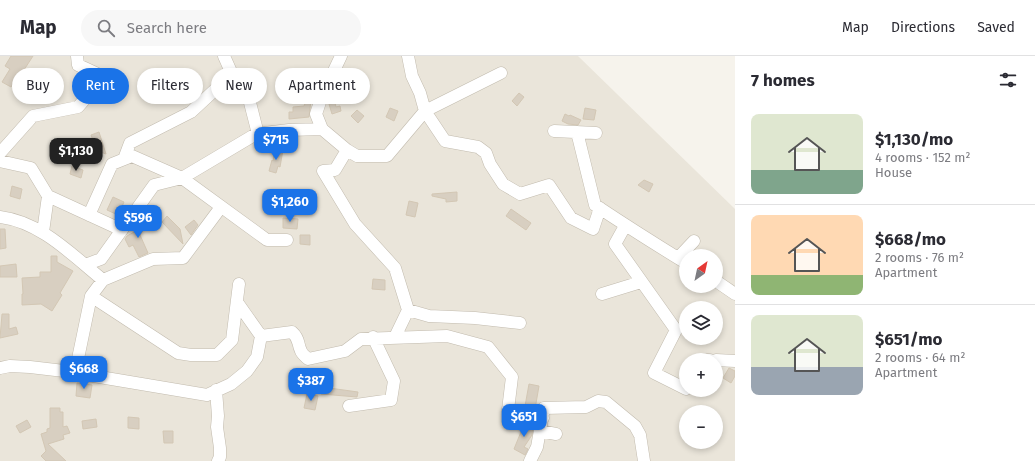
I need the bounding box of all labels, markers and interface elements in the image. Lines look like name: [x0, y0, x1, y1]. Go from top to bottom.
search box: [81, 10, 361, 46]
text: Map: [20, 16, 57, 39]
icon: search: [95, 17, 117, 39]
text: Search here: [127, 19, 207, 37]
text: Map: [842, 19, 869, 36]
text: Directions: [891, 19, 955, 36]
text: Saved: [977, 19, 1015, 36]
chip: Buy: [12, 68, 64, 104]
chip: Rent: [72, 68, 129, 104]
chip: Filters: [137, 68, 203, 104]
chip: New: [211, 68, 267, 104]
chip: Apartment: [275, 68, 370, 104]
icon: filters: [997, 69, 1019, 91]
text: 7 homes: [751, 70, 815, 91]
pin: $715: [252, 127, 300, 161]
text: $1,130/mo: [875, 129, 953, 150]
icon: home: [783, 130, 831, 178]
text: $715: [263, 132, 289, 147]
pin: $1,130: [43, 138, 109, 172]
text: $1,130: [59, 143, 93, 158]
text: 4 rooms · 152 m²: [875, 150, 971, 165]
text: House: [875, 165, 912, 180]
pin: $1,260: [257, 189, 323, 223]
text: $1,260: [271, 194, 309, 209]
pin: $596: [114, 205, 162, 239]
text: $596: [124, 210, 152, 225]
text: $668/mo: [875, 229, 946, 250]
icon: home: [783, 231, 831, 279]
north arrow: [679, 249, 723, 293]
map controls: [679, 249, 723, 449]
text: 2 rooms · 76 m²: [875, 250, 964, 265]
text: Apartment: [875, 265, 937, 280]
button: layers: [679, 301, 723, 345]
text: $651/mo: [875, 329, 943, 350]
icon: home: [783, 331, 831, 379]
text: 2 rooms · 64 m²: [875, 350, 965, 365]
button: +: [679, 353, 723, 397]
pin: $668: [60, 356, 108, 390]
text: $668: [69, 361, 99, 376]
text: Apartment: [875, 365, 937, 380]
pin: $387: [287, 368, 335, 402]
text: $387: [297, 373, 325, 388]
pin: $651: [500, 404, 548, 438]
button: −: [679, 405, 723, 449]
text: $651: [511, 409, 537, 424]

